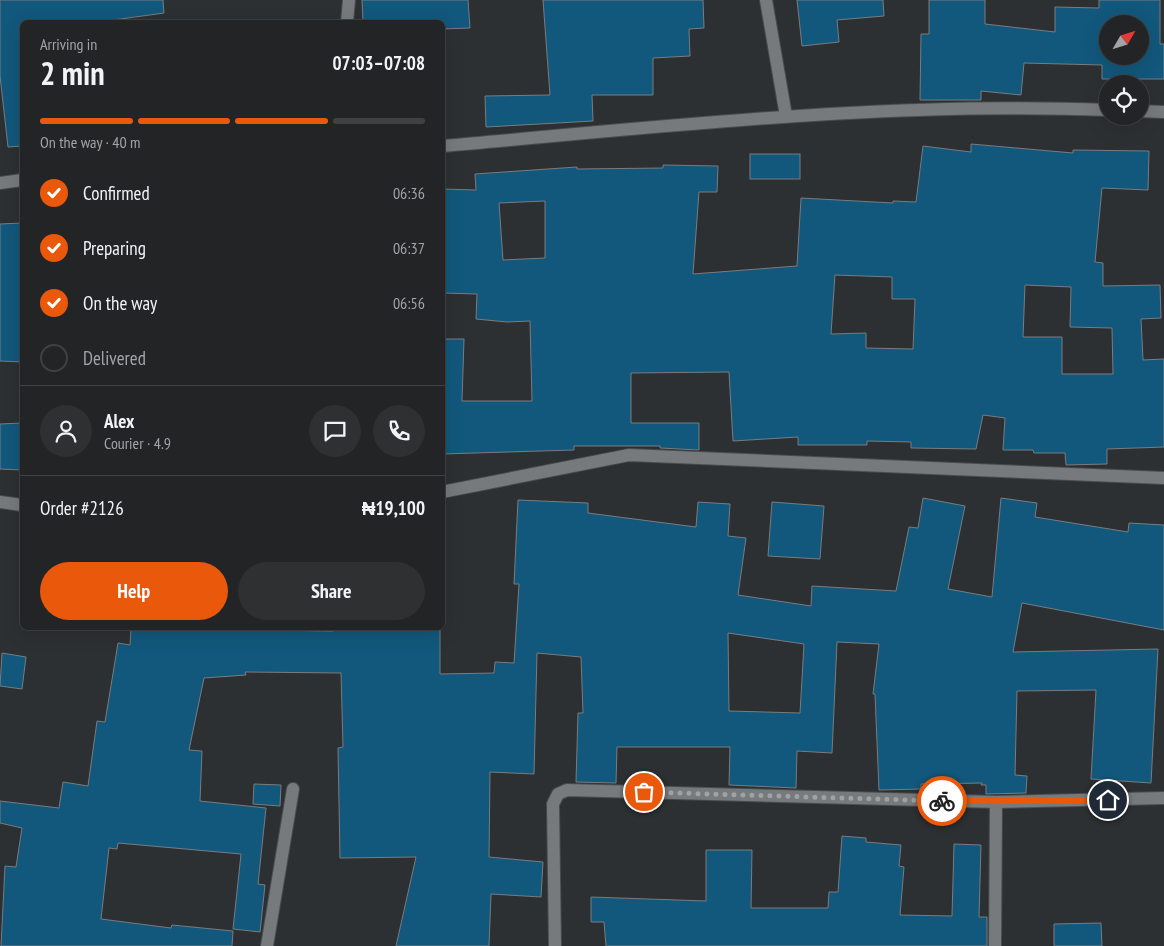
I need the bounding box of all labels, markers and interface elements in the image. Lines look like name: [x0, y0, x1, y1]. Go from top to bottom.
north arrow: [1099, 15, 1149, 65]
map controls: [1099, 15, 1149, 125]
text: Arriving in: [40, 34, 97, 54]
text: 07:03–07:08: [332, 51, 425, 75]
text: 2 min: [40, 52, 105, 94]
button: locate: [1099, 75, 1149, 125]
text: On the way · 40 m: [40, 132, 140, 152]
icon: check: [40, 179, 68, 207]
text: Confirmed: [83, 181, 150, 205]
text: 06:36: [393, 183, 425, 203]
icon: check: [40, 234, 68, 262]
text: Preparing: [83, 236, 146, 260]
text: 06:37: [393, 238, 425, 258]
icon: check: [40, 289, 68, 317]
text: On the way: [83, 291, 157, 315]
text: 06:56: [393, 293, 425, 313]
text: Delivered: [83, 346, 146, 370]
button: person: [40, 405, 92, 457]
button: chat: [309, 405, 361, 457]
button: phone: [373, 405, 425, 457]
text: Alex: [104, 409, 134, 433]
text: Courier · 4.9: [104, 433, 171, 453]
text: Order #2126: [40, 496, 124, 520]
text: ₦19,100: [362, 496, 425, 520]
button: Help: [40, 562, 228, 620]
button: Share: [238, 562, 425, 620]
pin: [623, 771, 665, 813]
courier: [917, 776, 967, 826]
icon: bag: [630, 778, 658, 806]
pin: [1087, 779, 1129, 821]
icon: home: [1094, 786, 1122, 814]
icon: bike: [928, 787, 956, 815]

